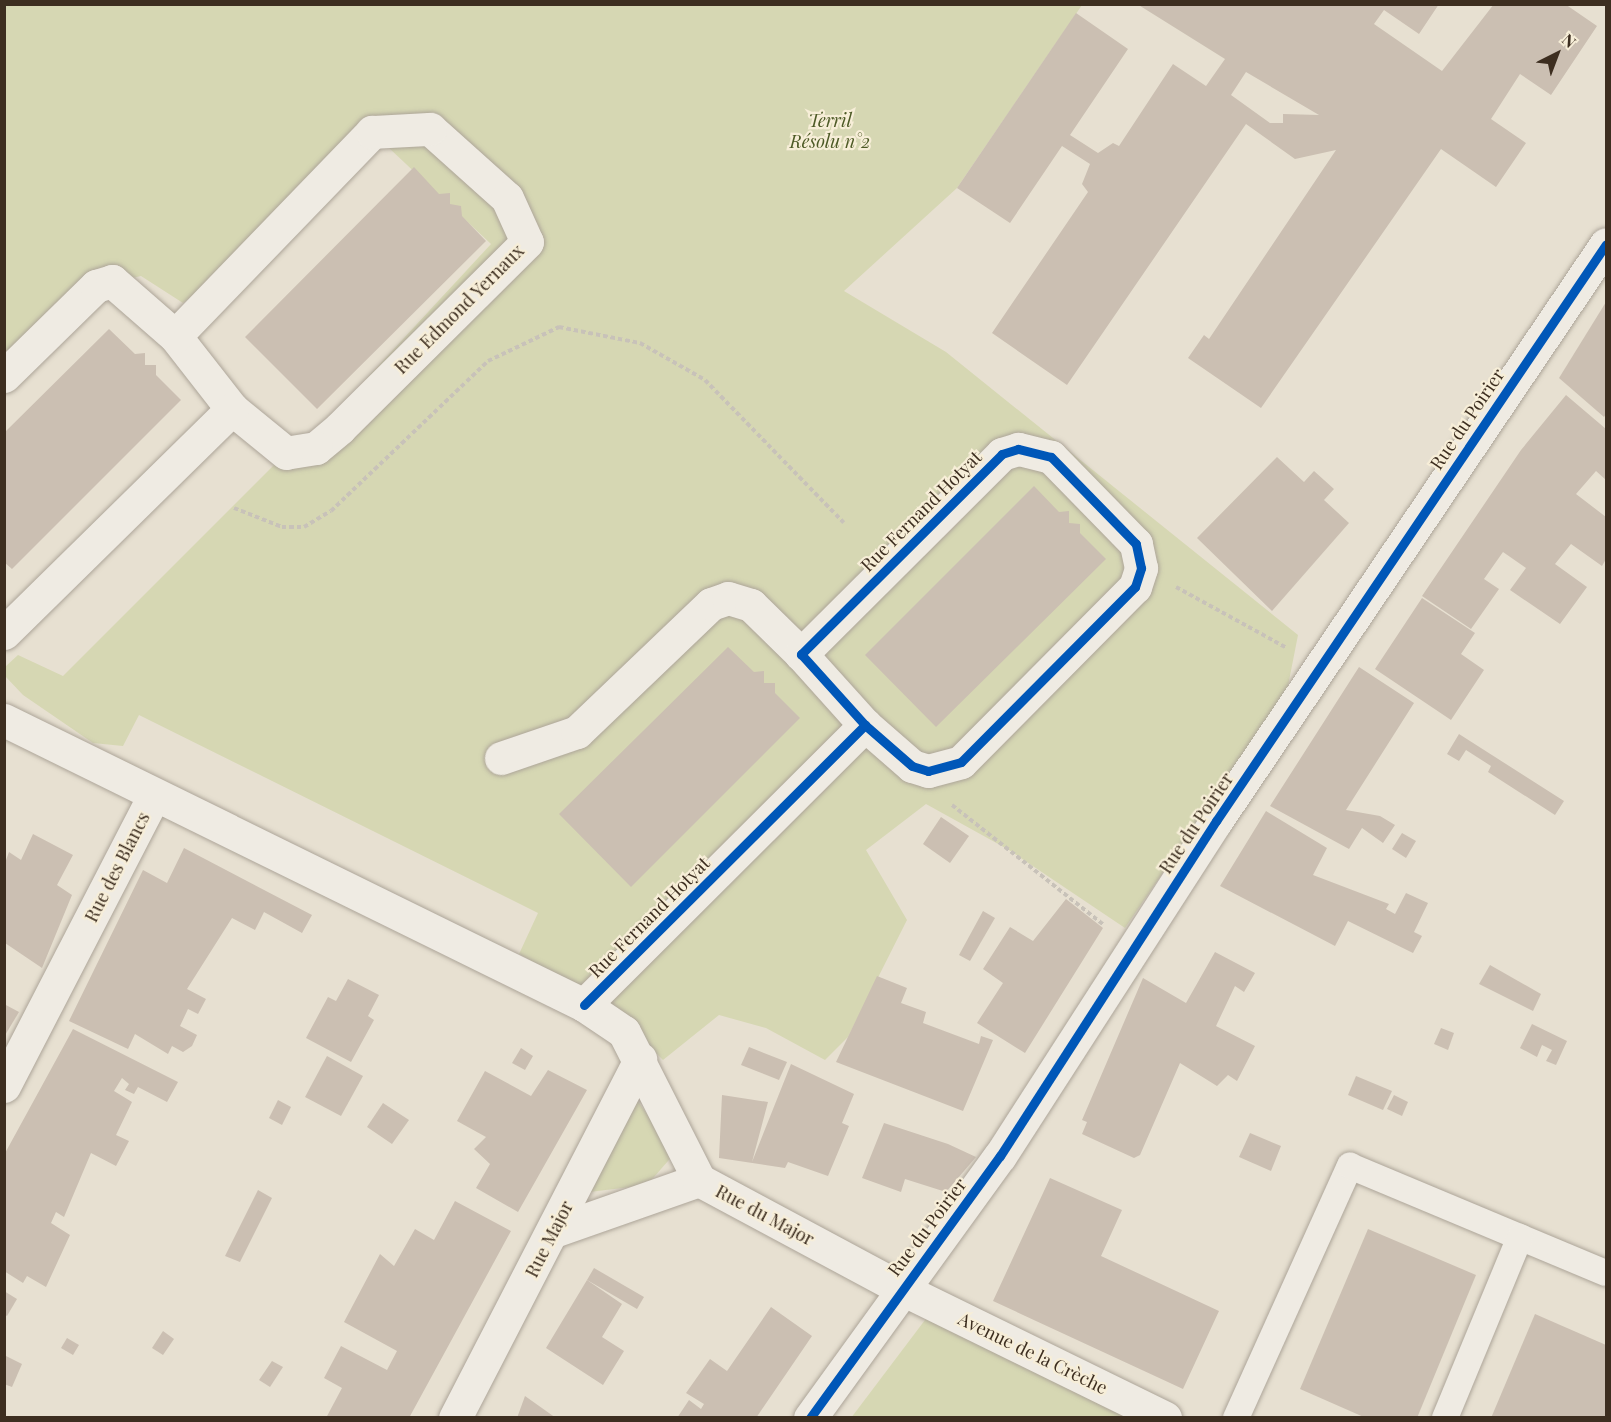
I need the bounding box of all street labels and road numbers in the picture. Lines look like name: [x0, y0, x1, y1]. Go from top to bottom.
street label: Rue Edmond Yernaux: [390, 240, 528, 378]
street label: Rue du Poirier: [1425, 364, 1509, 474]
street label: Rue Fernand Hotyat: [856, 446, 986, 576]
street label: Rue du Poirier: [1154, 768, 1238, 878]
street label: Rue des Blancs: [80, 808, 154, 926]
street label: Rue Fernand Hotyat: [584, 852, 714, 982]
street label: Rue du Poirier: [883, 1174, 971, 1280]
street label: Rue du Major: [712, 1180, 818, 1250]
street label: Rue Major: [521, 1197, 577, 1281]
street label: Avenue de la Crèche: [955, 1307, 1111, 1399]

